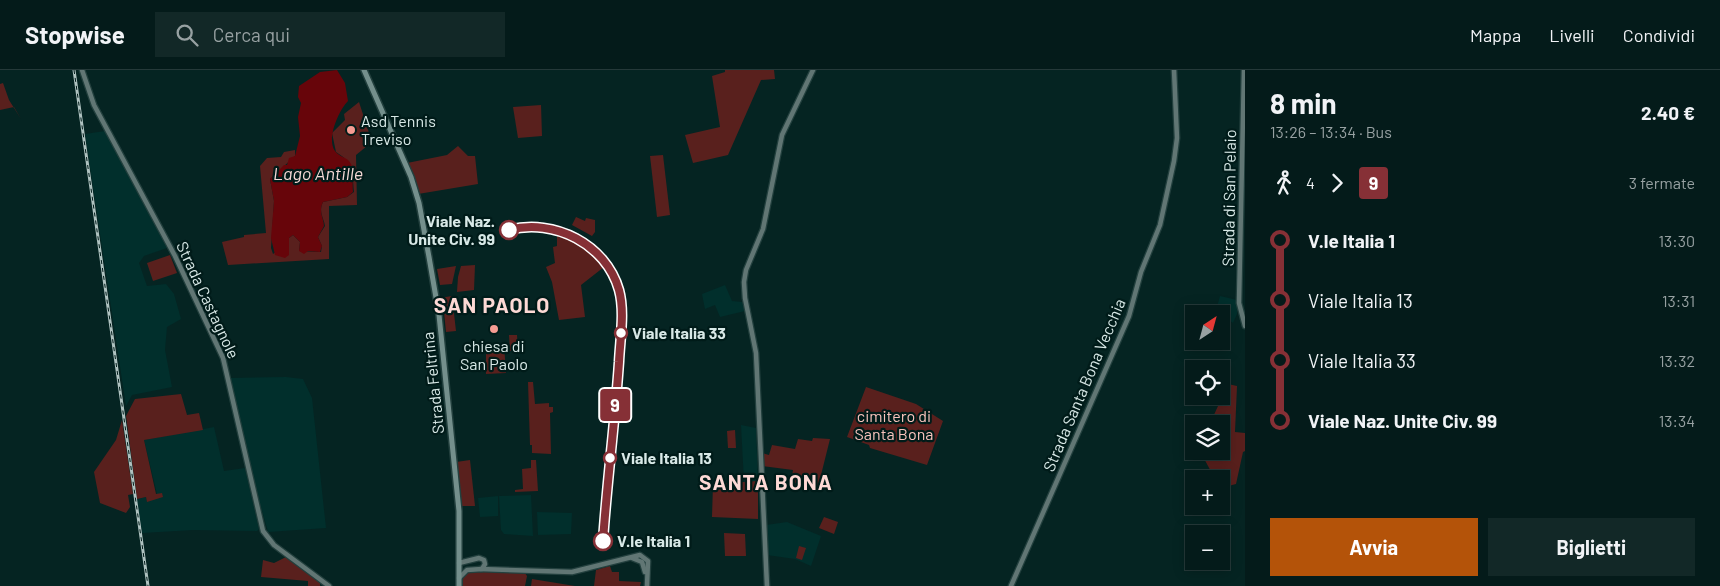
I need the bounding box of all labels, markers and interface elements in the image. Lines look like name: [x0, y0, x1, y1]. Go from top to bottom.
search box: [155, 12, 505, 57]
text: Stopwise: [25, 20, 125, 49]
icon: search: [173, 21, 201, 49]
text: Cerca qui: [213, 23, 290, 46]
text: Mappa: [1470, 24, 1521, 46]
text: Livelli: [1549, 24, 1595, 46]
text: Condividi: [1623, 24, 1695, 46]
text: 8 min: [1270, 86, 1337, 120]
text: 2.40 €: [1641, 101, 1695, 124]
place label: Asd Tennis Treviso: [361, 111, 436, 148]
text: 13:26 – 13:34 · Bus: [1270, 122, 1392, 141]
marker: Asd Tennis Treviso: [345, 124, 357, 136]
street label: Strada di San Pelaio: [1218, 129, 1239, 267]
water label: Lago Antille: [273, 162, 363, 184]
icon: walk: [1270, 169, 1298, 197]
icon: forward: [1323, 169, 1351, 197]
text: 9: [1369, 172, 1378, 194]
text: 4: [1306, 173, 1315, 192]
text: 3 fermate: [1629, 173, 1695, 192]
place label: Viale Naz. Unite Civ. 99: [408, 211, 495, 248]
marker: Viale Naz. Unite Civ. 99: [499, 220, 519, 240]
text: V.le Italia 1: [1308, 229, 1395, 252]
text: 13:30: [1658, 231, 1695, 250]
street label: Strada Castagnole: [173, 238, 244, 361]
text: Viale Italia 13: [1308, 289, 1413, 312]
text: 13:31: [1662, 291, 1695, 310]
district label: SAN PAOLO: [434, 292, 550, 317]
street label: Strada Santa Bona Vecchia: [1038, 296, 1129, 474]
north arrow: [1185, 305, 1230, 350]
map controls: [1185, 305, 1230, 570]
marker: chiesa di San Paolo: [488, 323, 500, 335]
place label: Viale Italia 33: [632, 323, 726, 342]
marker: Viale Italia 33: [614, 326, 628, 340]
street label: Strada Feltrina: [418, 331, 447, 435]
place label: chiesa di San Paolo: [460, 336, 528, 373]
text: Viale Italia 33: [1308, 349, 1416, 372]
text: 13:32: [1659, 351, 1695, 370]
button: locate: [1185, 360, 1230, 405]
line badge: 9: [599, 389, 631, 421]
text: 9: [610, 394, 620, 416]
park label: cimitero di Santa Bona: [855, 406, 933, 443]
text: Viale Naz. Unite Civ. 99: [1308, 409, 1497, 432]
text: 13:34: [1659, 411, 1695, 430]
button: layers: [1185, 415, 1230, 460]
place label: Viale Italia 13: [621, 448, 712, 467]
marker: Viale Italia 13: [603, 451, 617, 465]
district label: SANTA BONA: [699, 469, 833, 494]
button: +: [1185, 470, 1230, 515]
button: Avvia: [1270, 518, 1478, 576]
button: Biglietti: [1488, 518, 1695, 576]
button: −: [1185, 525, 1230, 570]
marker: V.le Italia 1: [593, 531, 613, 551]
place label: V.le Italia 1: [617, 531, 690, 550]

